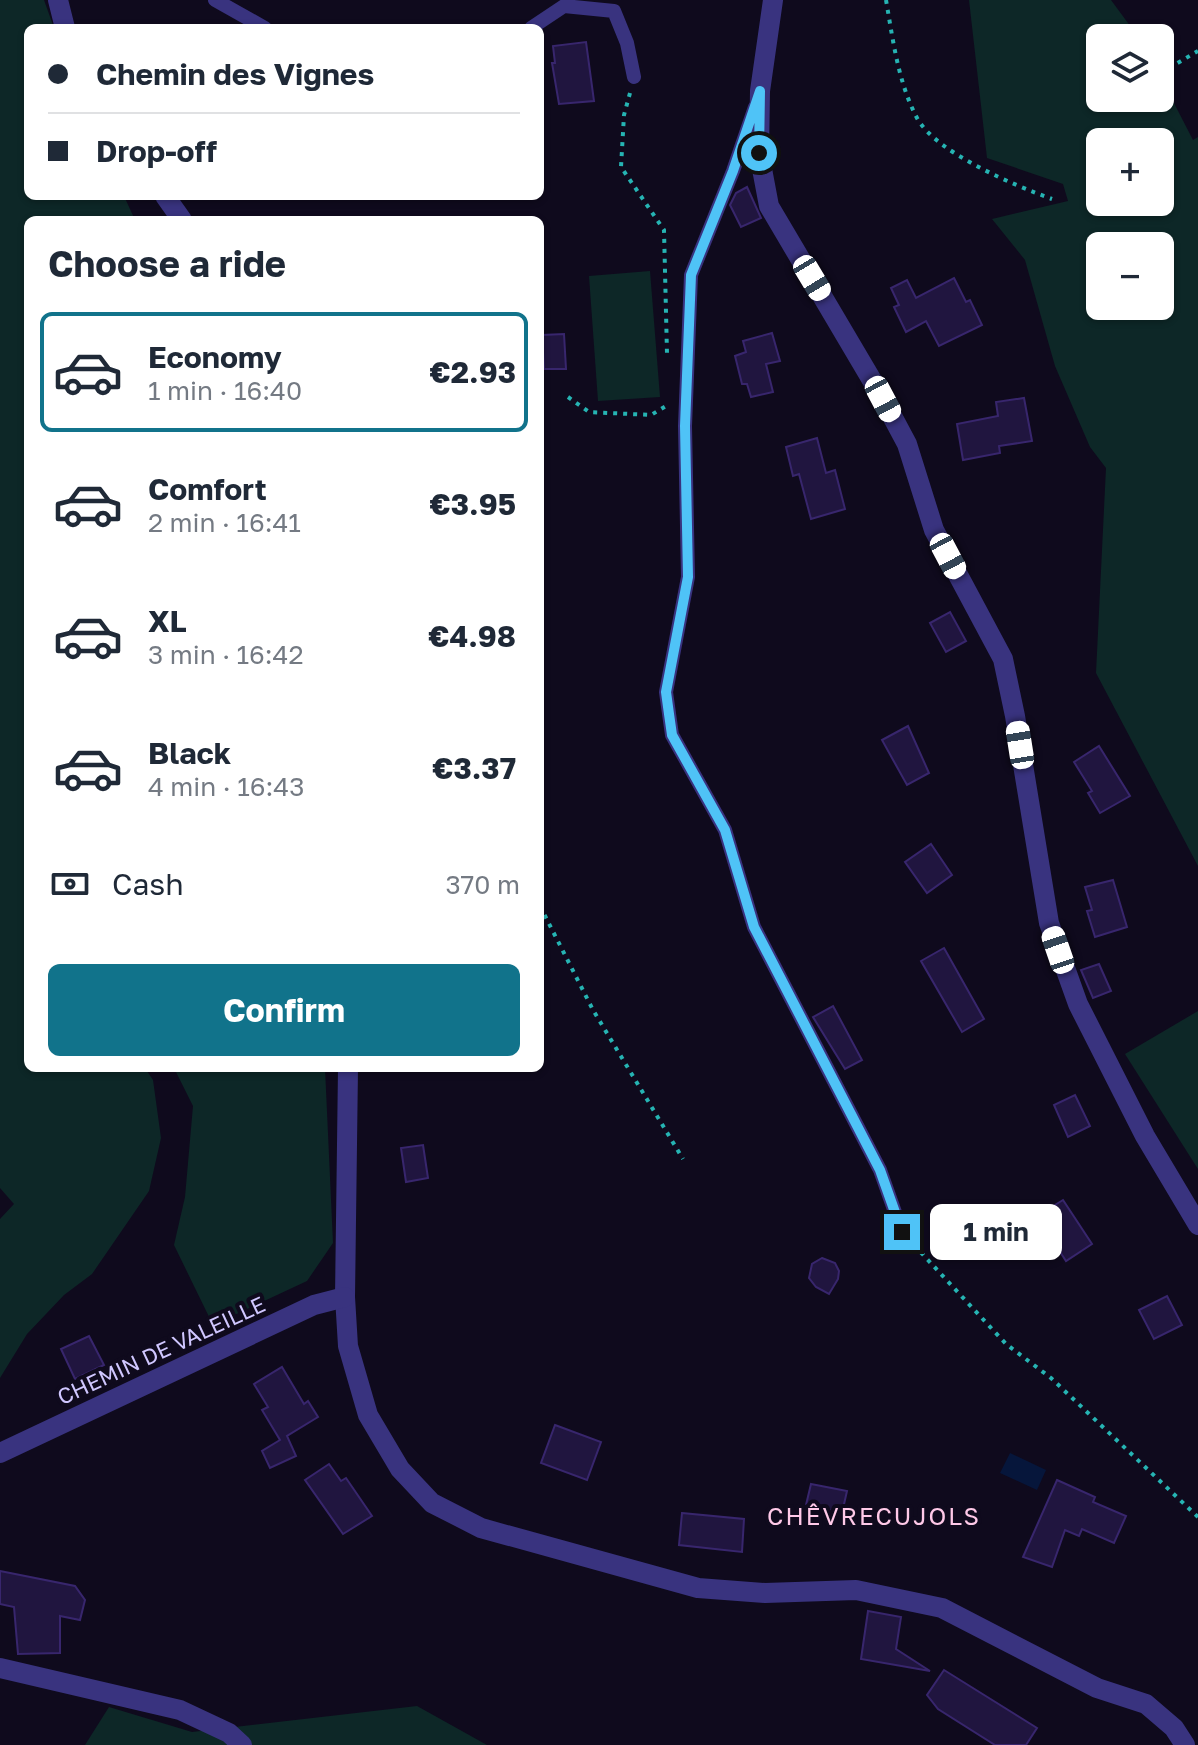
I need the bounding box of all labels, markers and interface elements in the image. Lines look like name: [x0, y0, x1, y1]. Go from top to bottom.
map controls: [1086, 24, 1174, 320]
button: layers: [1086, 24, 1174, 112]
text: Chemin des Vignes: [96, 56, 374, 92]
button: +: [1086, 128, 1174, 216]
text: Drop-off: [96, 133, 217, 169]
route start: [741, 135, 777, 171]
button: −: [1086, 232, 1174, 320]
text: Choose a ride: [48, 242, 286, 285]
car: [789, 251, 835, 305]
icon: car: [52, 336, 124, 408]
text: Economy: [148, 339, 282, 375]
text: €2.93: [430, 354, 516, 390]
car: [861, 372, 905, 426]
text: 1 min · 16:40: [148, 375, 302, 406]
icon: car: [52, 468, 124, 540]
text: Comfort: [148, 471, 267, 507]
text: €3.95: [430, 486, 516, 522]
text: 2 min · 16:41: [148, 507, 301, 538]
car: [926, 529, 970, 583]
icon: car: [52, 600, 124, 672]
text: XL: [148, 603, 187, 639]
text: €4.98: [428, 618, 516, 654]
text: 3 min · 16:42: [148, 639, 304, 670]
car: [1004, 719, 1036, 771]
icon: car: [52, 732, 124, 804]
text: Black: [148, 735, 231, 771]
text: €3.37: [432, 750, 516, 786]
text: 4 min · 16:43: [148, 771, 304, 802]
icon: cash: [48, 862, 92, 906]
text: Cash: [112, 866, 184, 902]
text: 370 m: [445, 869, 520, 900]
car: [1039, 923, 1077, 977]
button: Confirm: [48, 964, 520, 1056]
callout: 1 min: [930, 1204, 1062, 1260]
route end: [884, 1214, 920, 1250]
text: 1 min: [963, 1216, 1029, 1247]
street label: CHEMIN DE VALEILLE: [53, 1290, 269, 1410]
district label: CHÊVRECUJOLS: [767, 1501, 981, 1530]

